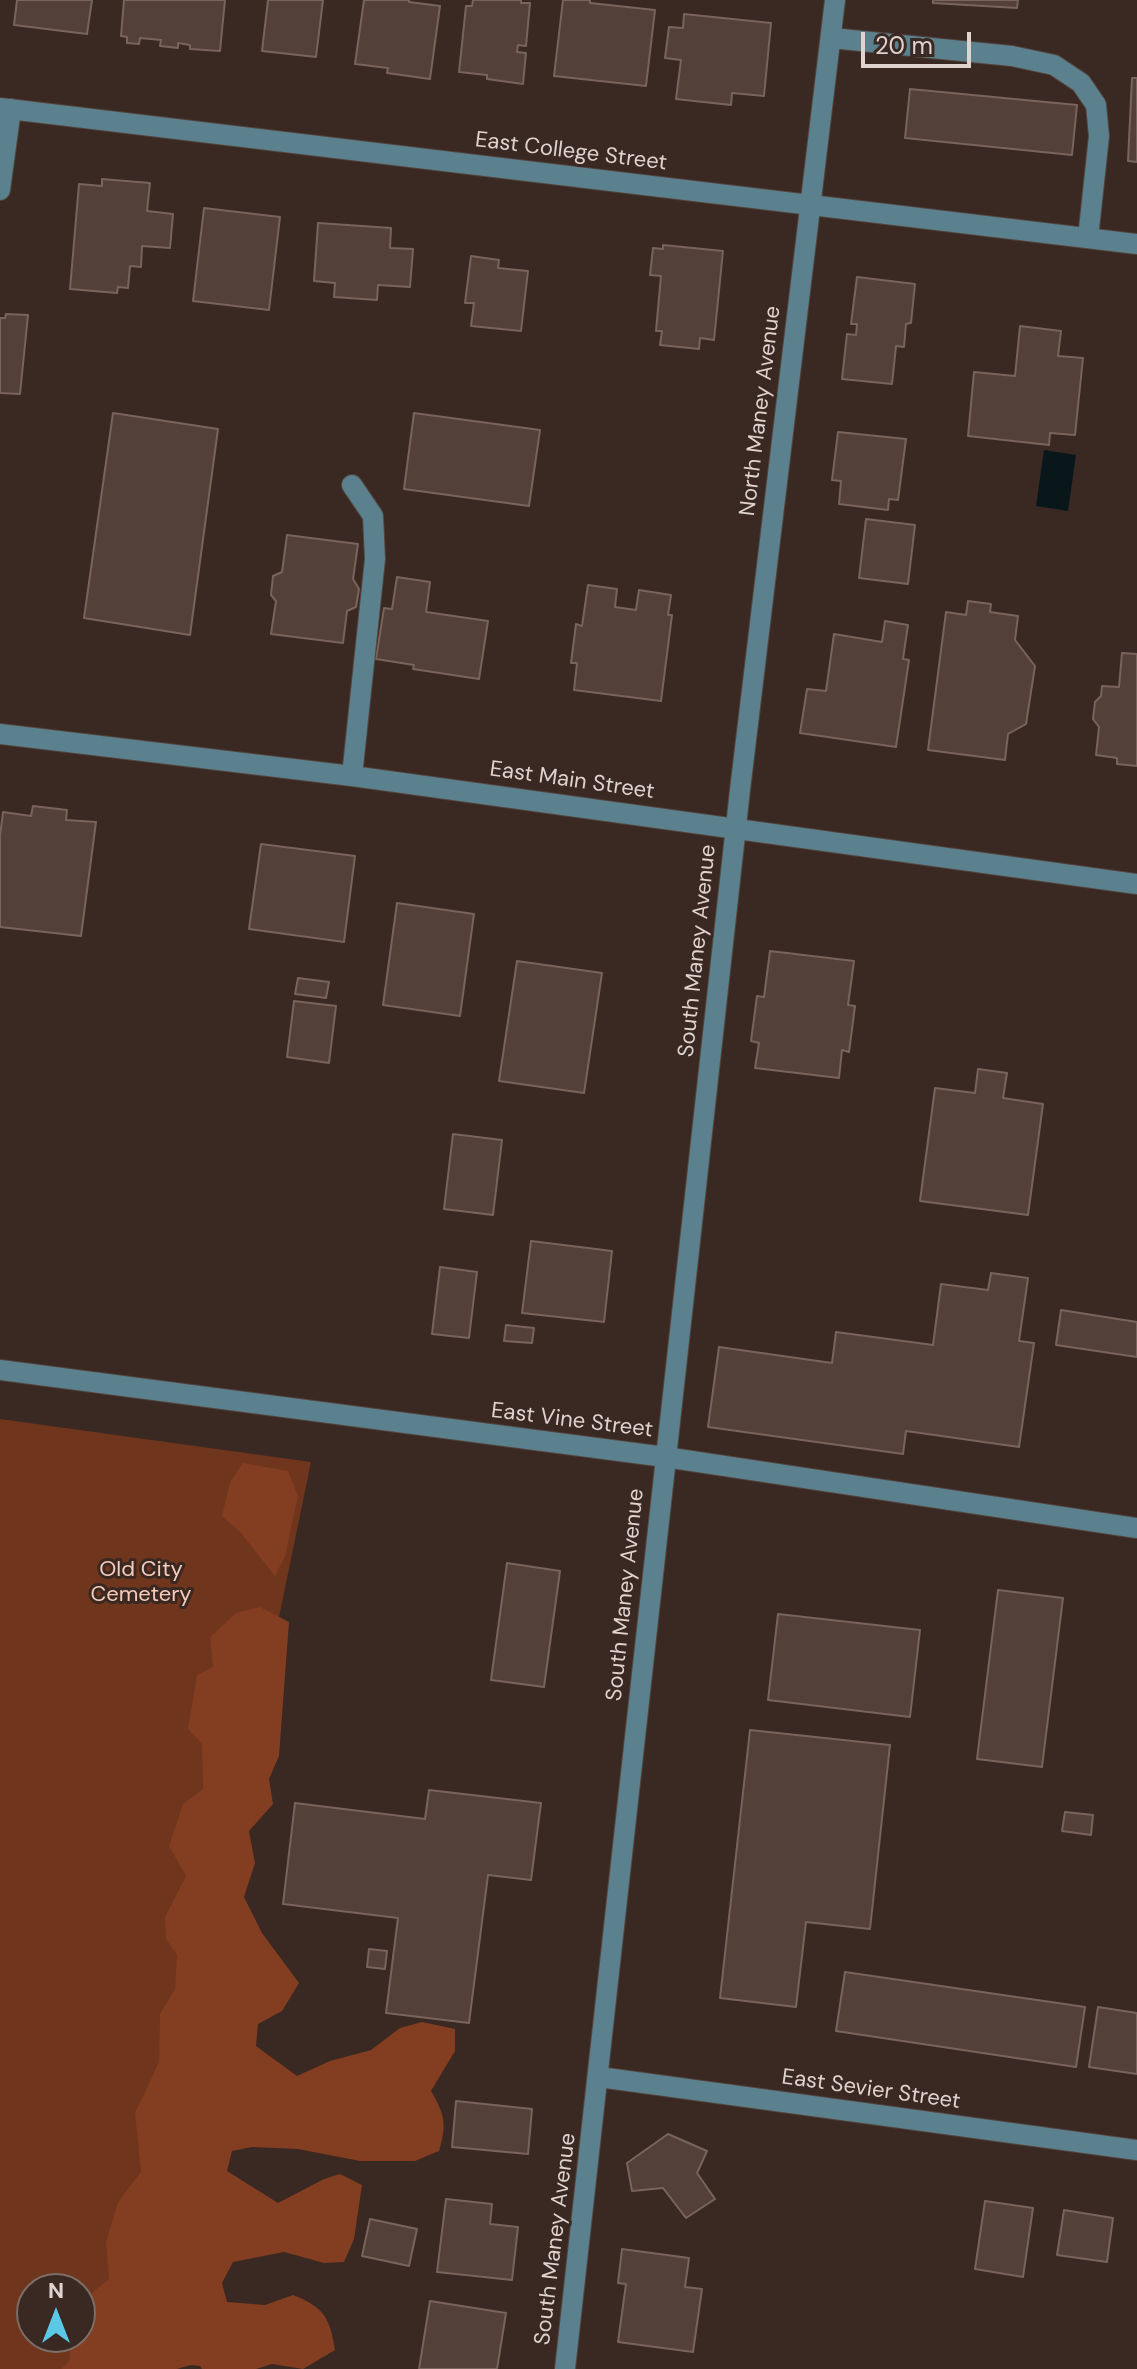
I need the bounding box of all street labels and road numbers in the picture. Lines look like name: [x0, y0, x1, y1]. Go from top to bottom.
street label: East College Street: [474, 127, 668, 177]
street label: North Maney Avenue: [735, 304, 787, 518]
street label: East Main Street: [488, 756, 656, 806]
street label: South Maney Avenue: [674, 843, 722, 1059]
street label: East Vine Street: [490, 1398, 654, 1444]
street label: South Maney Avenue: [602, 1487, 650, 1703]
street label: East Sevier Street: [780, 2064, 962, 2116]
street label: South Maney Avenue: [530, 2131, 582, 2347]

